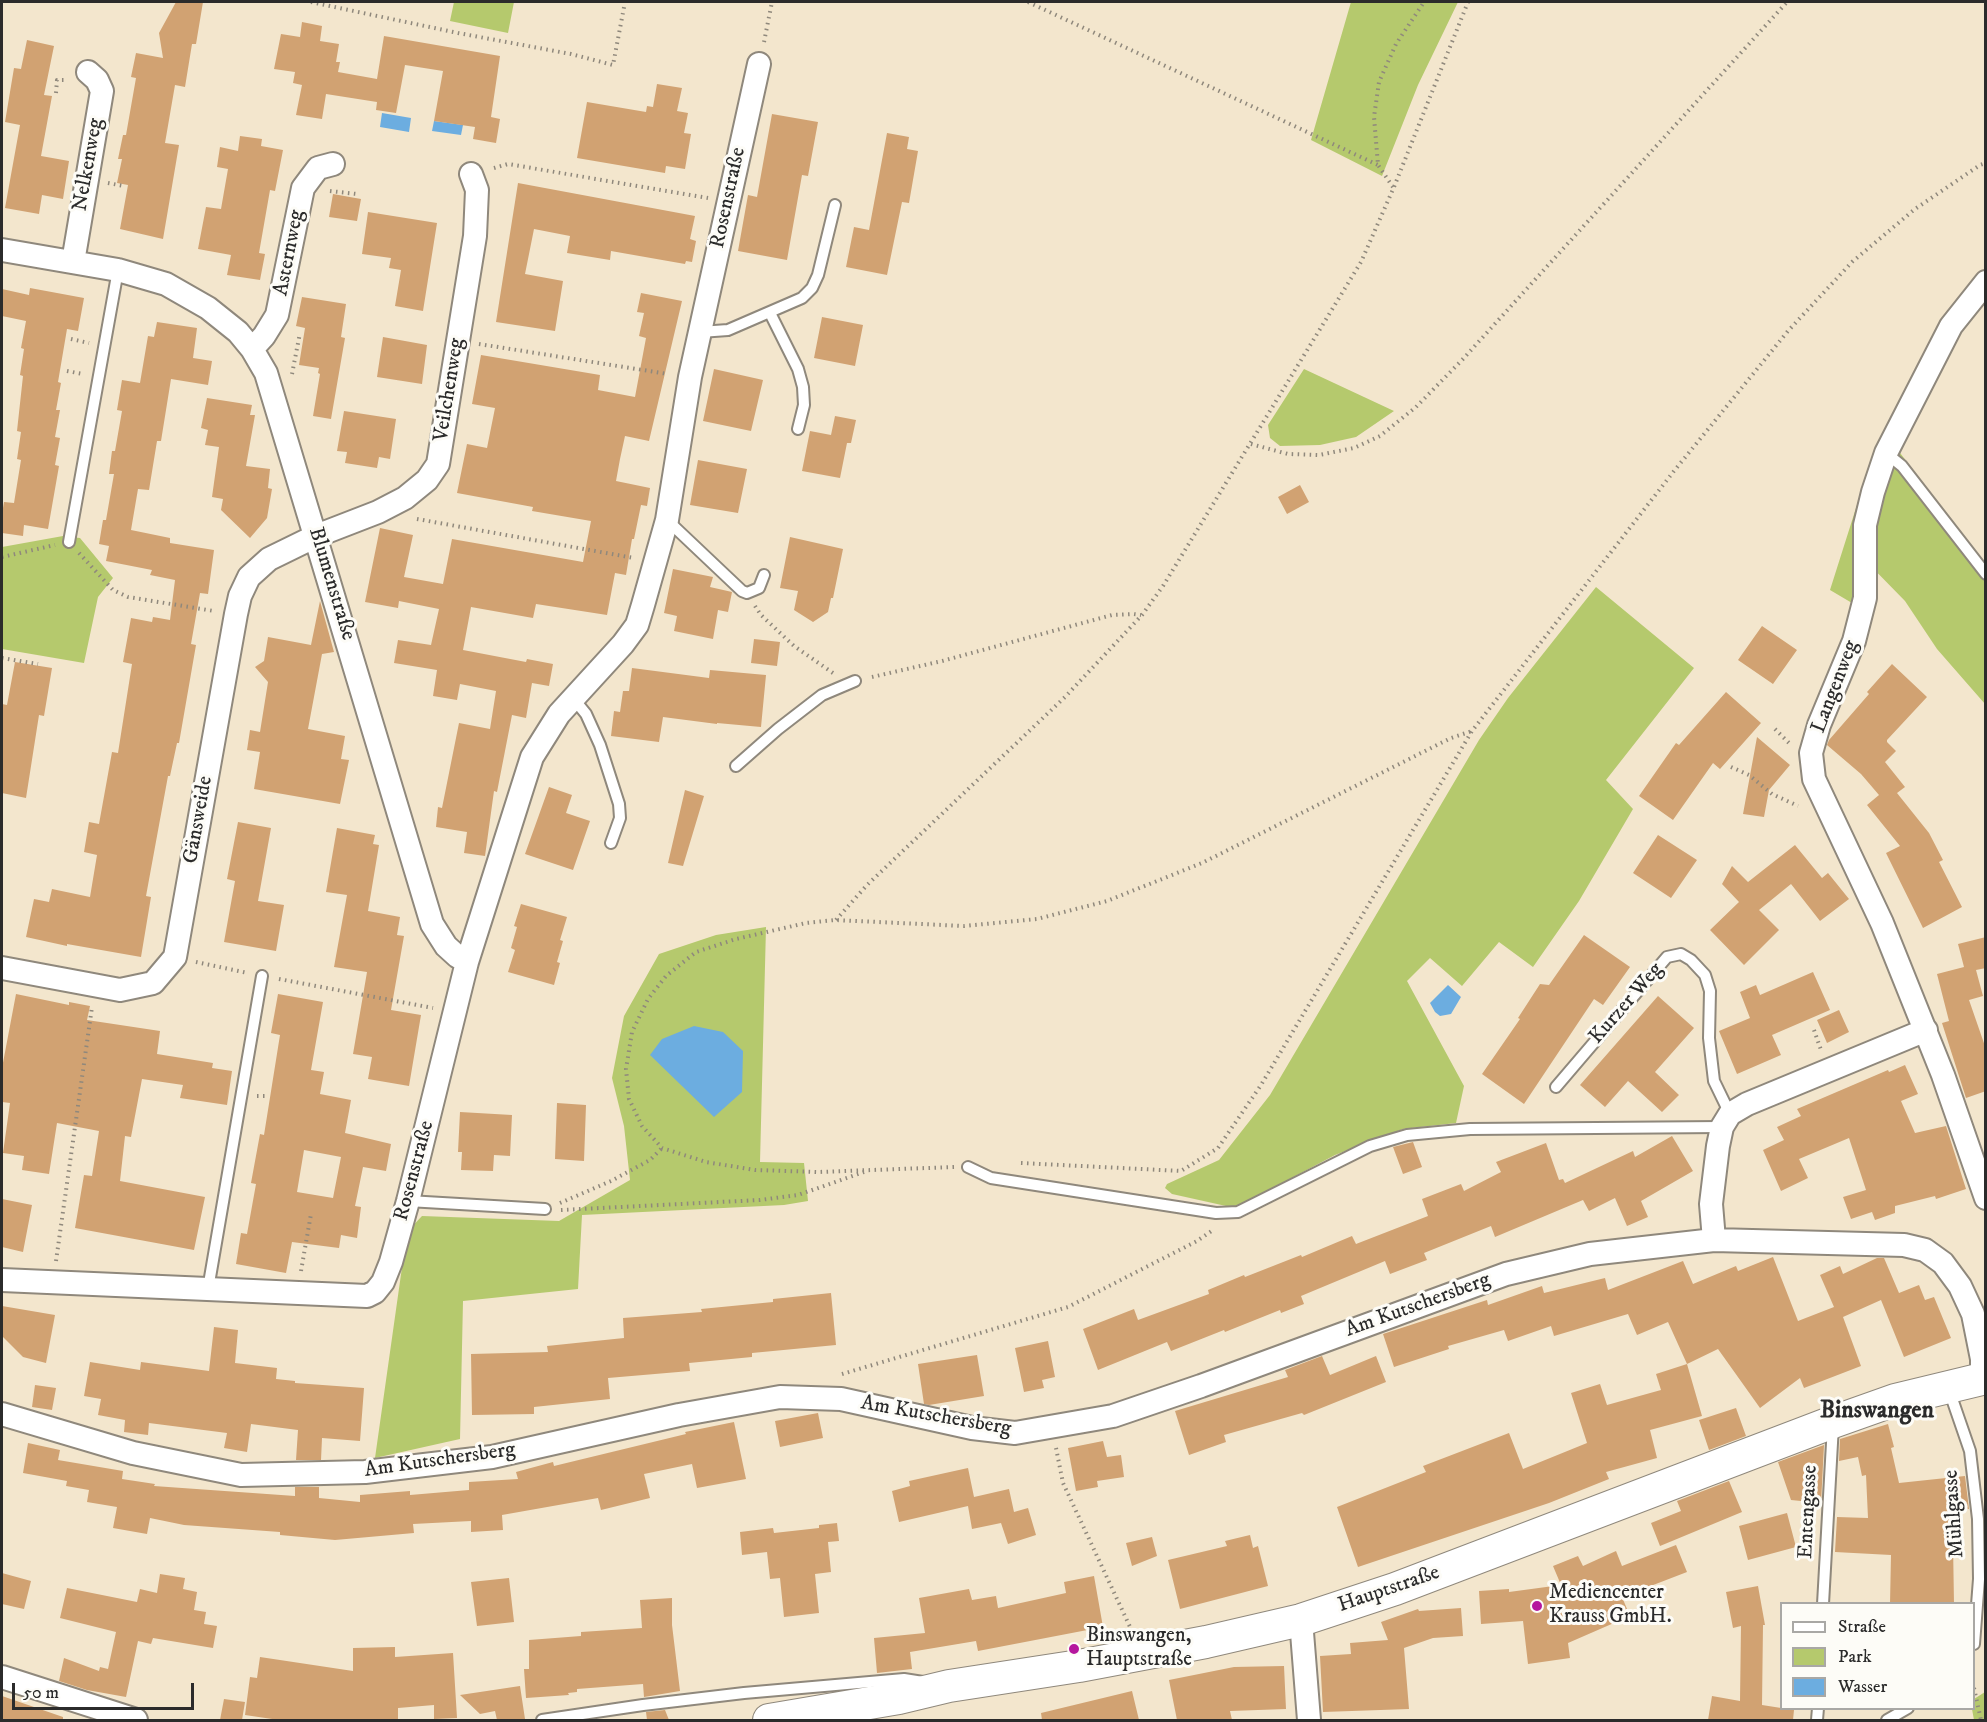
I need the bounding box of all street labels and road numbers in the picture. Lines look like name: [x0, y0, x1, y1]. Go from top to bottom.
street label: Nelkenweg: [68, 117, 110, 213]
street label: Rosenstraße: [706, 145, 752, 251]
street label: Asternweg: [269, 208, 311, 298]
street label: Veilchenweg: [429, 336, 471, 444]
street label: Blumenstraße: [302, 524, 360, 644]
street label: Langenweg: [1807, 637, 1865, 737]
street label: Gänsweide: [179, 774, 219, 866]
street label: Kurzer Weg: [1585, 958, 1669, 1050]
street label: Rosenstraße: [390, 1118, 440, 1224]
street label: Am Kutschersberg: [1342, 1268, 1494, 1344]
street label: Am Kutschersberg: [859, 1391, 1013, 1443]
street label: Am Kutschersberg: [363, 1438, 517, 1484]
street label: Entengasse: [1794, 1464, 1824, 1560]
street label: Mühlgasse: [1939, 1469, 1971, 1559]
street label: Hauptstraße: [1335, 1561, 1443, 1619]

